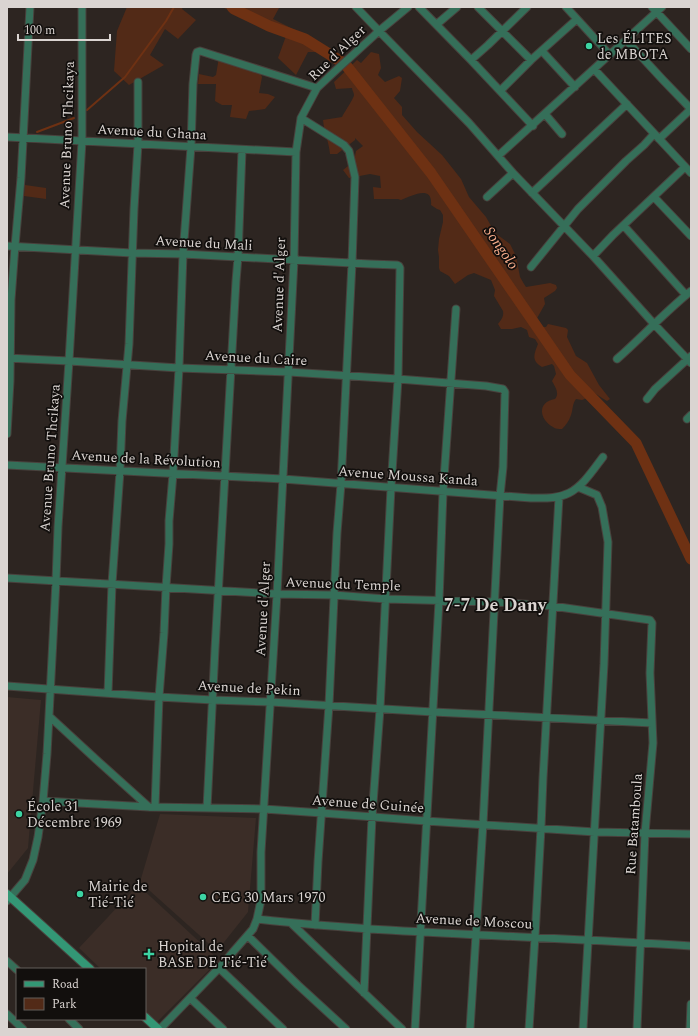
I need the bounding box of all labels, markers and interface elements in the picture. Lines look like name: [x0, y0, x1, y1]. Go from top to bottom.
scale bar: [18, 16, 110, 42]
street label: Rue d'Alger: [303, 20, 371, 86]
text: 100 m: [24, 21, 55, 40]
place label: Les ÉLITES de MBOTA: [597, 28, 671, 65]
marker: Les ÉLITES de MBOTA: [584, 41, 594, 51]
street label: Avenue Bruno Thcikaya: [54, 60, 80, 209]
street label: Avenue du Ghana: [97, 119, 207, 145]
water label: Songolo: [478, 222, 524, 274]
street label: Avenue du Mali: [155, 230, 253, 256]
street label: Avenue d'Alger: [267, 237, 291, 333]
street label: Avenue du Caire: [204, 345, 308, 371]
street label: Avenue Bruno Thcikaya: [34, 383, 66, 533]
street label: Avenue de la Révolution: [71, 445, 221, 473]
street label: Avenue Moussa Kanda: [337, 461, 479, 491]
street label: Avenue d'Alger: [250, 560, 276, 657]
street label: Avenue du Temple: [285, 571, 401, 597]
district label: 7-7 De Dany: [444, 592, 548, 619]
street label: Avenue de Pekin: [197, 675, 301, 701]
street label: Rue Batamboula: [620, 773, 648, 875]
street label: Avenue de Guinée: [311, 790, 425, 818]
place label: École 31 Décembre 1969: [27, 796, 122, 833]
marker: École 31 Décembre 1969: [14, 809, 24, 819]
place label: Mairie de Tié-Tié: [88, 876, 148, 913]
place label: CEG 30 Mars 1970: [211, 887, 325, 908]
marker: Mairie de Tié-Tié: [75, 889, 85, 899]
marker: CEG 30 Mars 1970: [198, 892, 208, 902]
street label: Avenue de Moscou: [415, 907, 533, 935]
place label: Hopital de BASE DE Tié-Tié: [158, 936, 267, 973]
marker: Hopital de BASE DE Tié-Tié: [143, 948, 155, 960]
legend: [16, 968, 146, 1020]
text: Road: [52, 975, 79, 994]
text: Park: [52, 995, 77, 1014]

